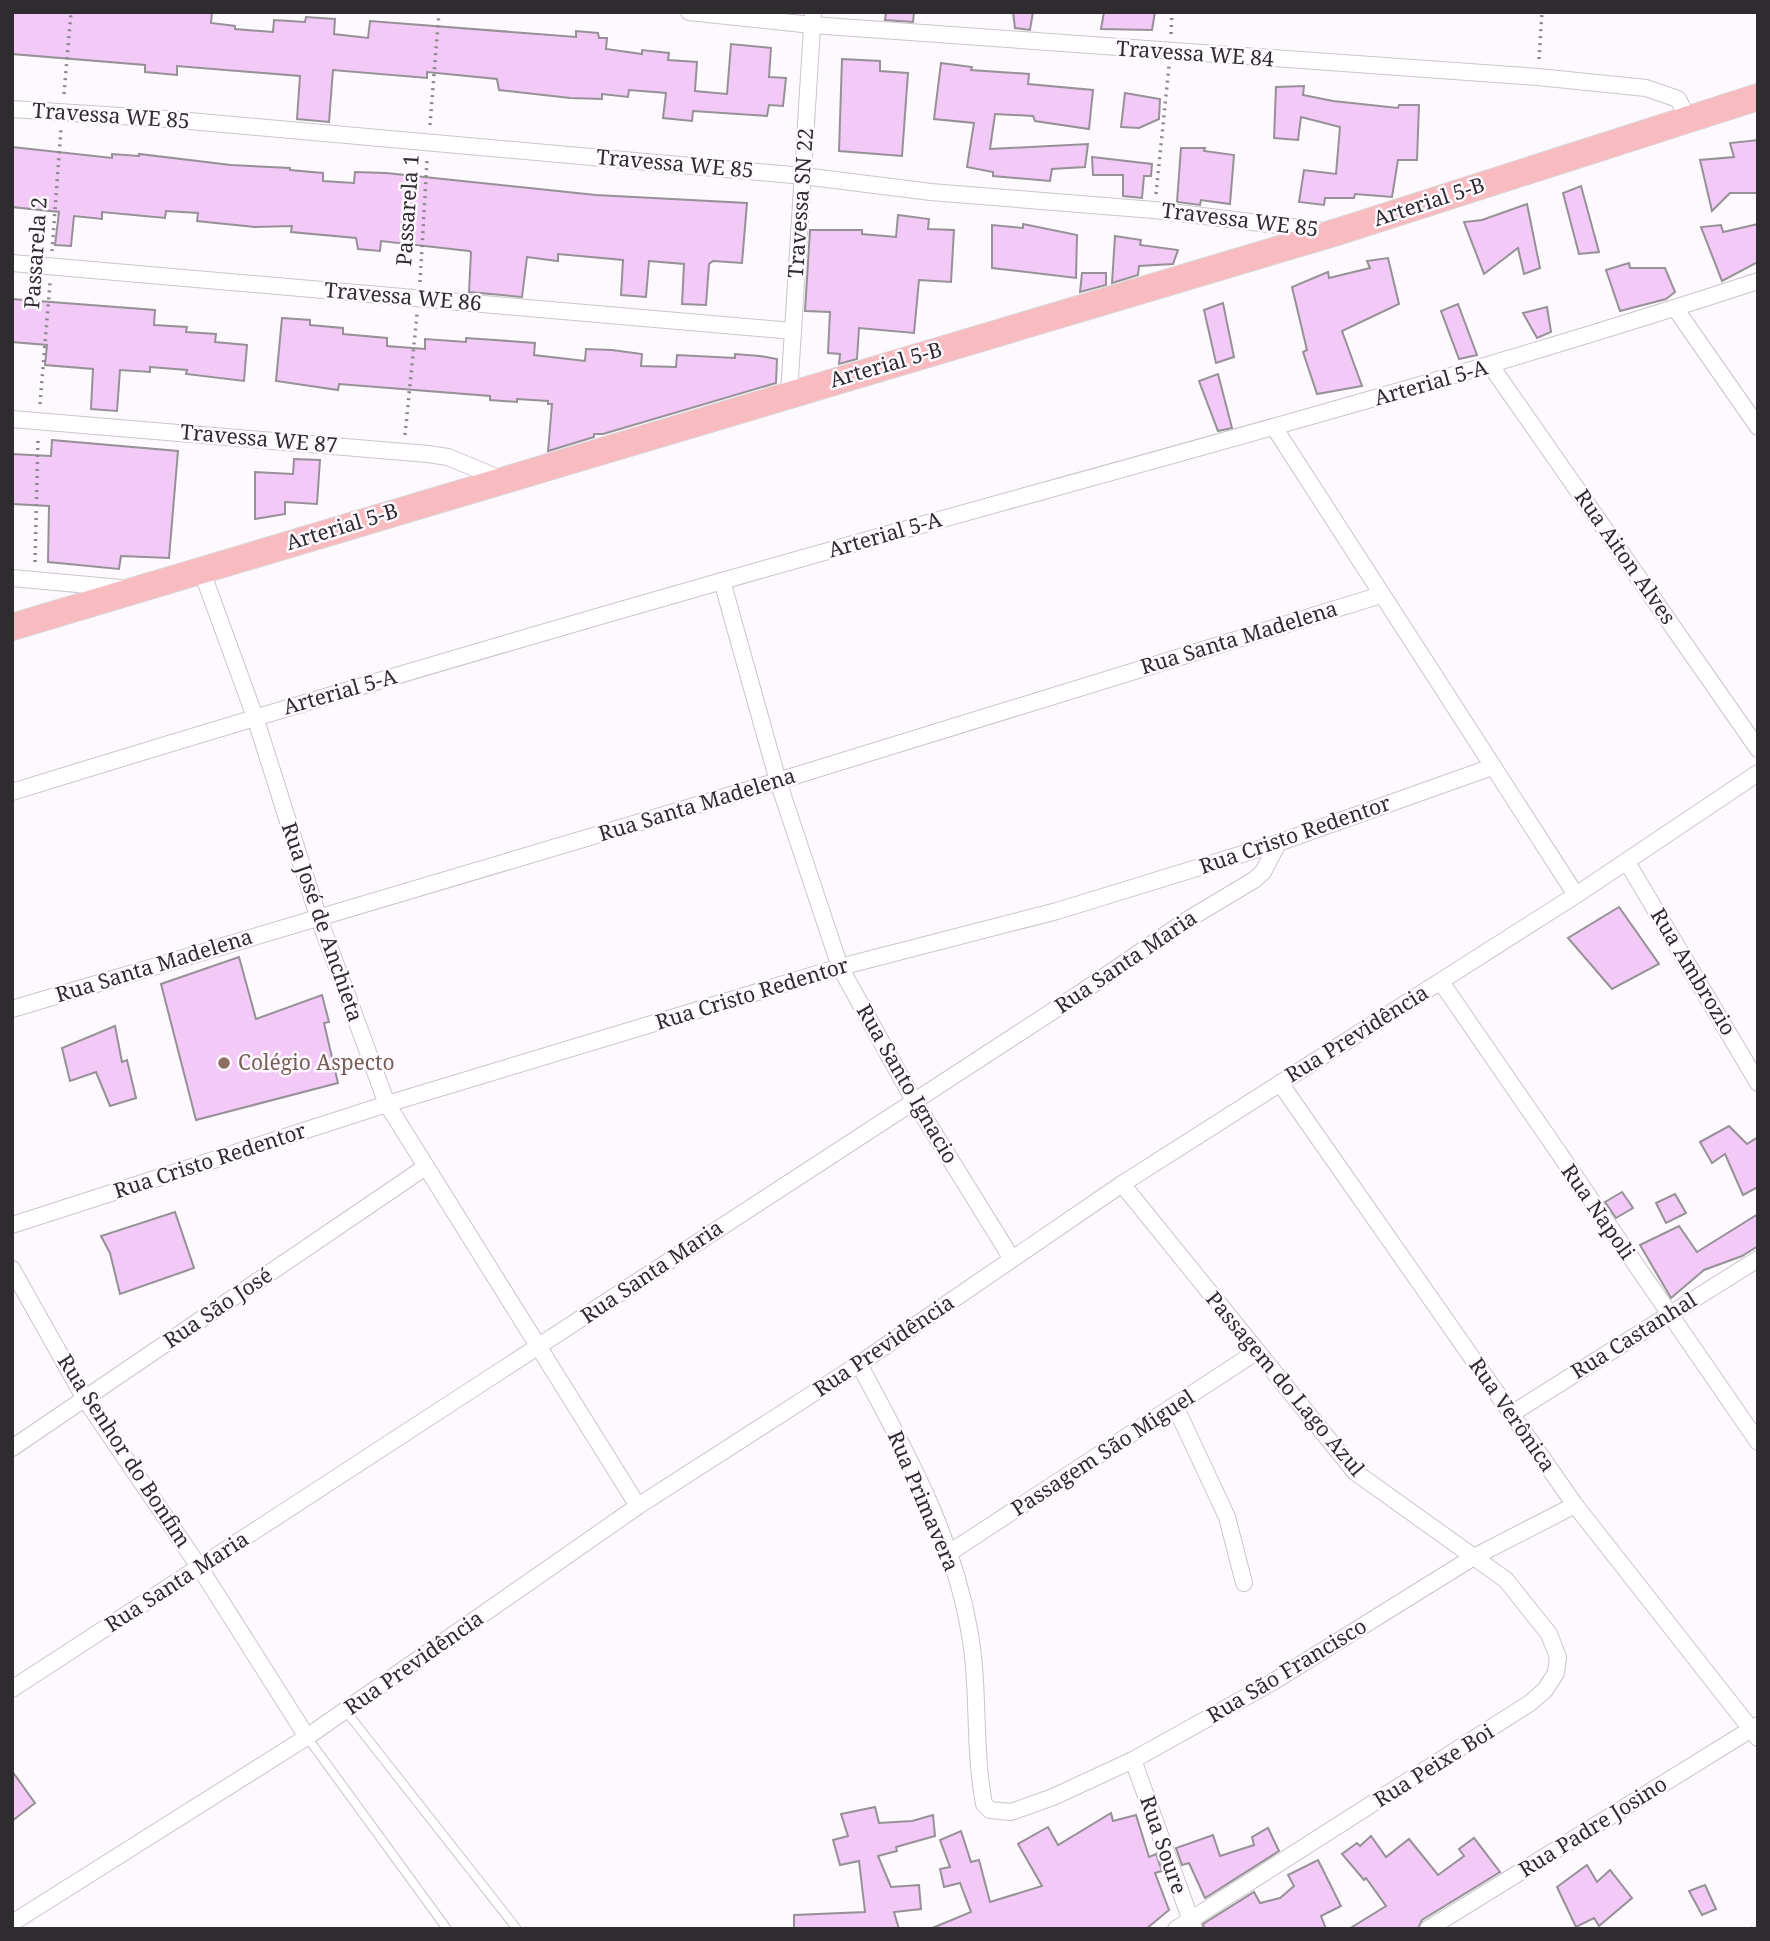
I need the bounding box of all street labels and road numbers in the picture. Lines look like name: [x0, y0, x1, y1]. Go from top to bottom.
street label: Travessa WE 84: [1115, 34, 1275, 72]
street label: Travessa WE 85: [31, 96, 191, 134]
street label: Travessa SN 22: [781, 127, 819, 279]
street label: Travessa WE 85: [595, 142, 755, 184]
street label: Passarela 1: [389, 153, 425, 267]
street label: Arterial 5-B: [1369, 170, 1488, 232]
street label: Travessa WE 85: [1160, 195, 1320, 243]
street label: Passarela 2: [17, 196, 53, 310]
street label: Travessa WE 86: [323, 275, 483, 317]
street label: Arterial 5-B: [826, 335, 945, 393]
street label: Arterial 5-A: [1371, 352, 1491, 412]
street label: Travessa WE 87: [179, 417, 339, 459]
street label: Rua Aiton Alves: [1569, 483, 1683, 629]
street label: Arterial 5-B: [282, 496, 401, 556]
street label: Arterial 5-A: [825, 504, 945, 564]
street label: Rua Santa Madelena: [1137, 594, 1341, 680]
street label: Arterial 5-A: [280, 661, 400, 721]
street label: Rua Santa Madelena: [595, 761, 799, 847]
street label: Rua Cristo Redentor: [1195, 788, 1394, 880]
street label: Rua José de Anchieta: [276, 818, 370, 1025]
street label: Rua Santa Maria: [1049, 903, 1202, 1019]
street label: Rua Ambrozio: [1645, 903, 1743, 1040]
street label: Rua Santa Madelena: [52, 922, 256, 1008]
street label: Rua Cristo Redentor: [652, 950, 852, 1036]
street label: Rua Previdência: [1280, 978, 1433, 1088]
street label: Rua Santo Ignacio: [851, 999, 965, 1168]
street label: Rua Cristo Redentor: [110, 1116, 309, 1204]
street label: Rua Napoli: [1556, 1158, 1642, 1265]
street label: Rua Santa Maria: [575, 1213, 728, 1329]
street label: Rua São José: [158, 1260, 277, 1354]
street label: Passagem do Lago Azul: [1200, 1285, 1372, 1482]
street label: Rua Castanhal: [1565, 1285, 1702, 1385]
street label: Rua Previdência: [808, 1288, 959, 1403]
street label: Rua Senhor do Bonfim: [52, 1348, 198, 1553]
street label: Rua Verônica: [1463, 1352, 1562, 1477]
street label: Passagem São Miguel: [1006, 1382, 1200, 1522]
street label: Rua Primavera: [882, 1426, 966, 1575]
street label: Rua Santa Maria: [99, 1524, 254, 1638]
street label: Rua Previdência: [338, 1604, 488, 1721]
street label: Rua São Francisco: [1202, 1611, 1371, 1729]
street label: Rua Peixe Boi: [1368, 1717, 1499, 1813]
street label: Rua Padre Josino: [1513, 1769, 1672, 1883]
street label: Rua Soure: [1134, 1792, 1194, 1898]

